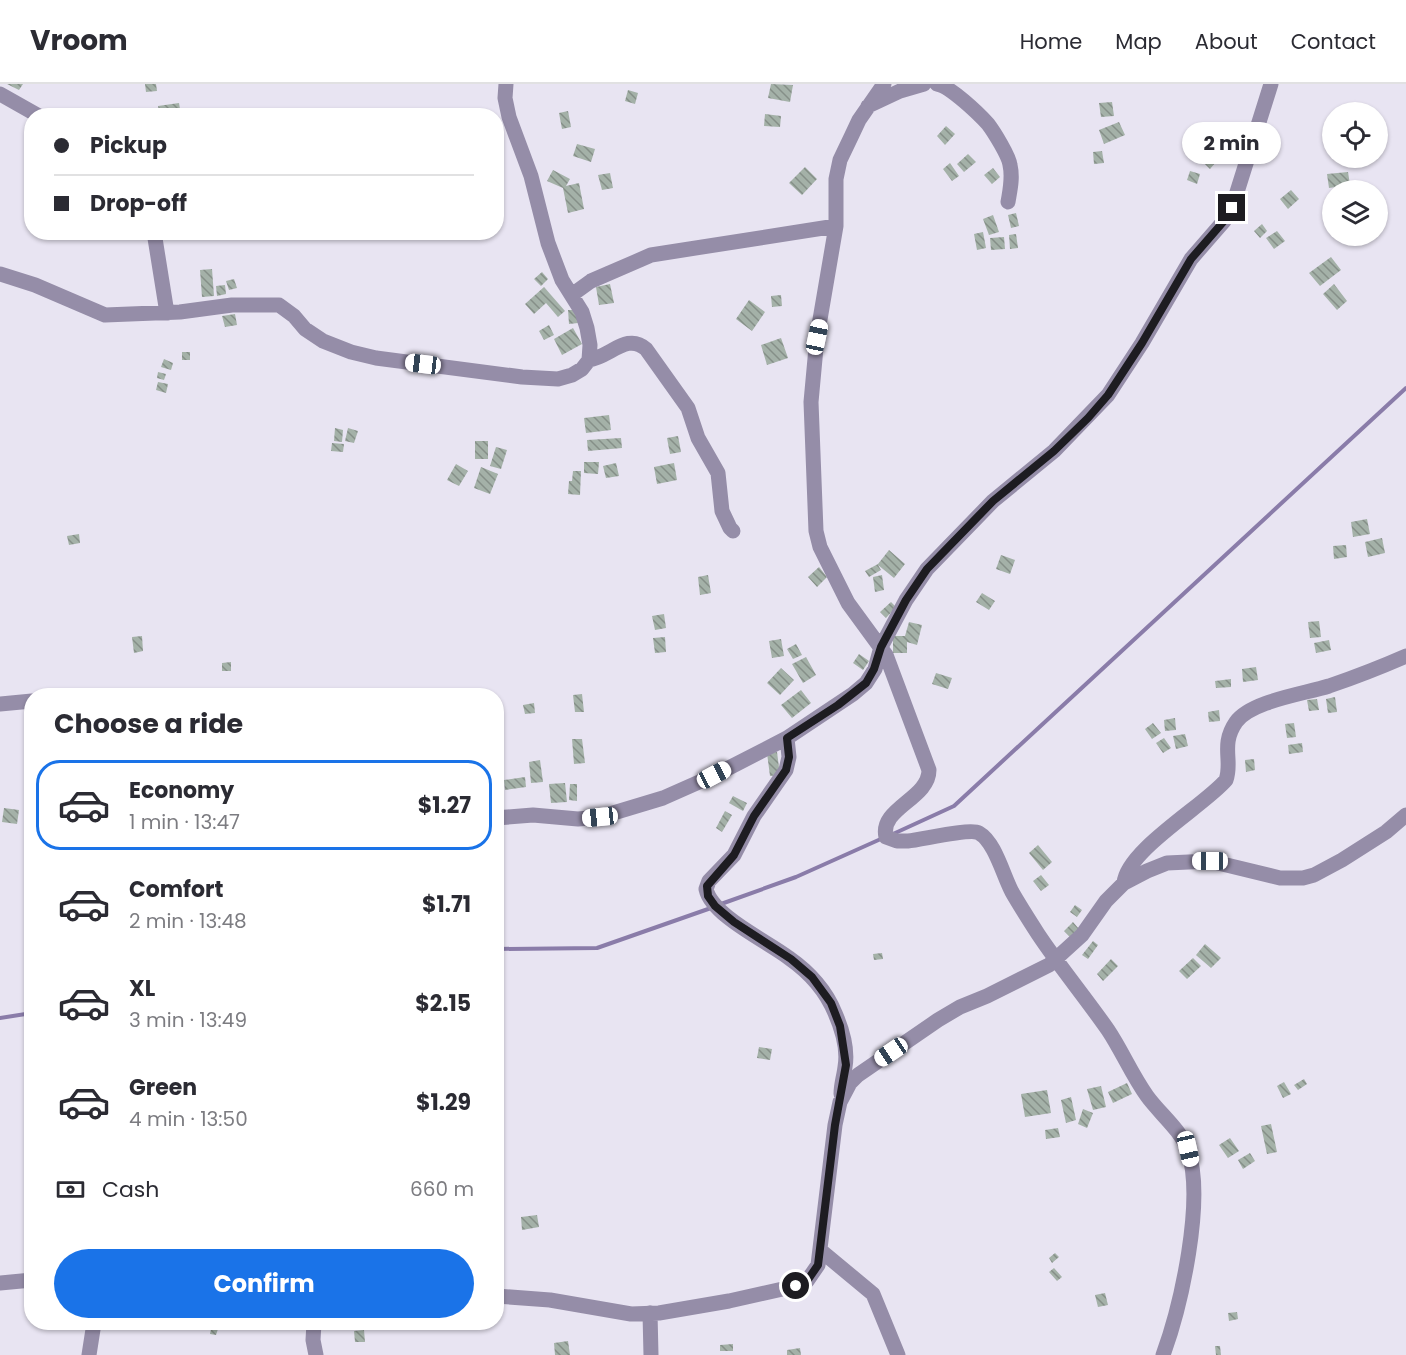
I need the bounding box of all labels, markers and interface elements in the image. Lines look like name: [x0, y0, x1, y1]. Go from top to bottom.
text: Vroom: [30, 21, 128, 60]
text: Home: [1020, 27, 1082, 56]
text: Map: [1115, 27, 1162, 56]
text: About: [1195, 27, 1258, 56]
text: Contact: [1291, 27, 1376, 56]
map controls: [1322, 102, 1388, 246]
button: locate: [1322, 102, 1388, 168]
callout: 2 min: [1182, 121, 1282, 163]
text: 2 min: [1203, 129, 1260, 157]
text: Pickup: [90, 130, 167, 161]
button: layers: [1322, 180, 1388, 246]
text: Drop-off: [90, 188, 187, 219]
route end: [1218, 194, 1245, 221]
car: [804, 318, 830, 356]
car: [404, 353, 442, 375]
text: Choose a ride: [54, 705, 243, 742]
car: [694, 759, 734, 791]
text: Economy: [129, 775, 234, 806]
icon: car: [57, 778, 111, 832]
text: $1.27: [418, 790, 471, 821]
car: [581, 806, 619, 828]
text: 1 min · 13:47: [129, 808, 240, 836]
car: [1192, 852, 1228, 870]
text: Comfort: [129, 874, 223, 905]
icon: car: [57, 877, 111, 931]
text: $1.71: [422, 889, 471, 920]
text: 2 min · 13:48: [129, 907, 247, 935]
text: XL: [129, 973, 155, 1004]
icon: car: [57, 976, 111, 1030]
text: $2.15: [415, 988, 471, 1019]
text: 3 min · 13:49: [129, 1006, 247, 1034]
car: [871, 1034, 911, 1070]
text: Green: [129, 1072, 197, 1103]
icon: car: [57, 1075, 111, 1129]
text: $1.29: [416, 1087, 471, 1118]
text: 4 min · 13:50: [129, 1105, 248, 1133]
car: [1175, 1129, 1201, 1169]
icon: cash: [54, 1173, 87, 1206]
text: Cash: [102, 1174, 159, 1205]
text: 660 m: [410, 1175, 474, 1203]
button: Confirm: [54, 1249, 474, 1318]
route start: [782, 1272, 809, 1299]

